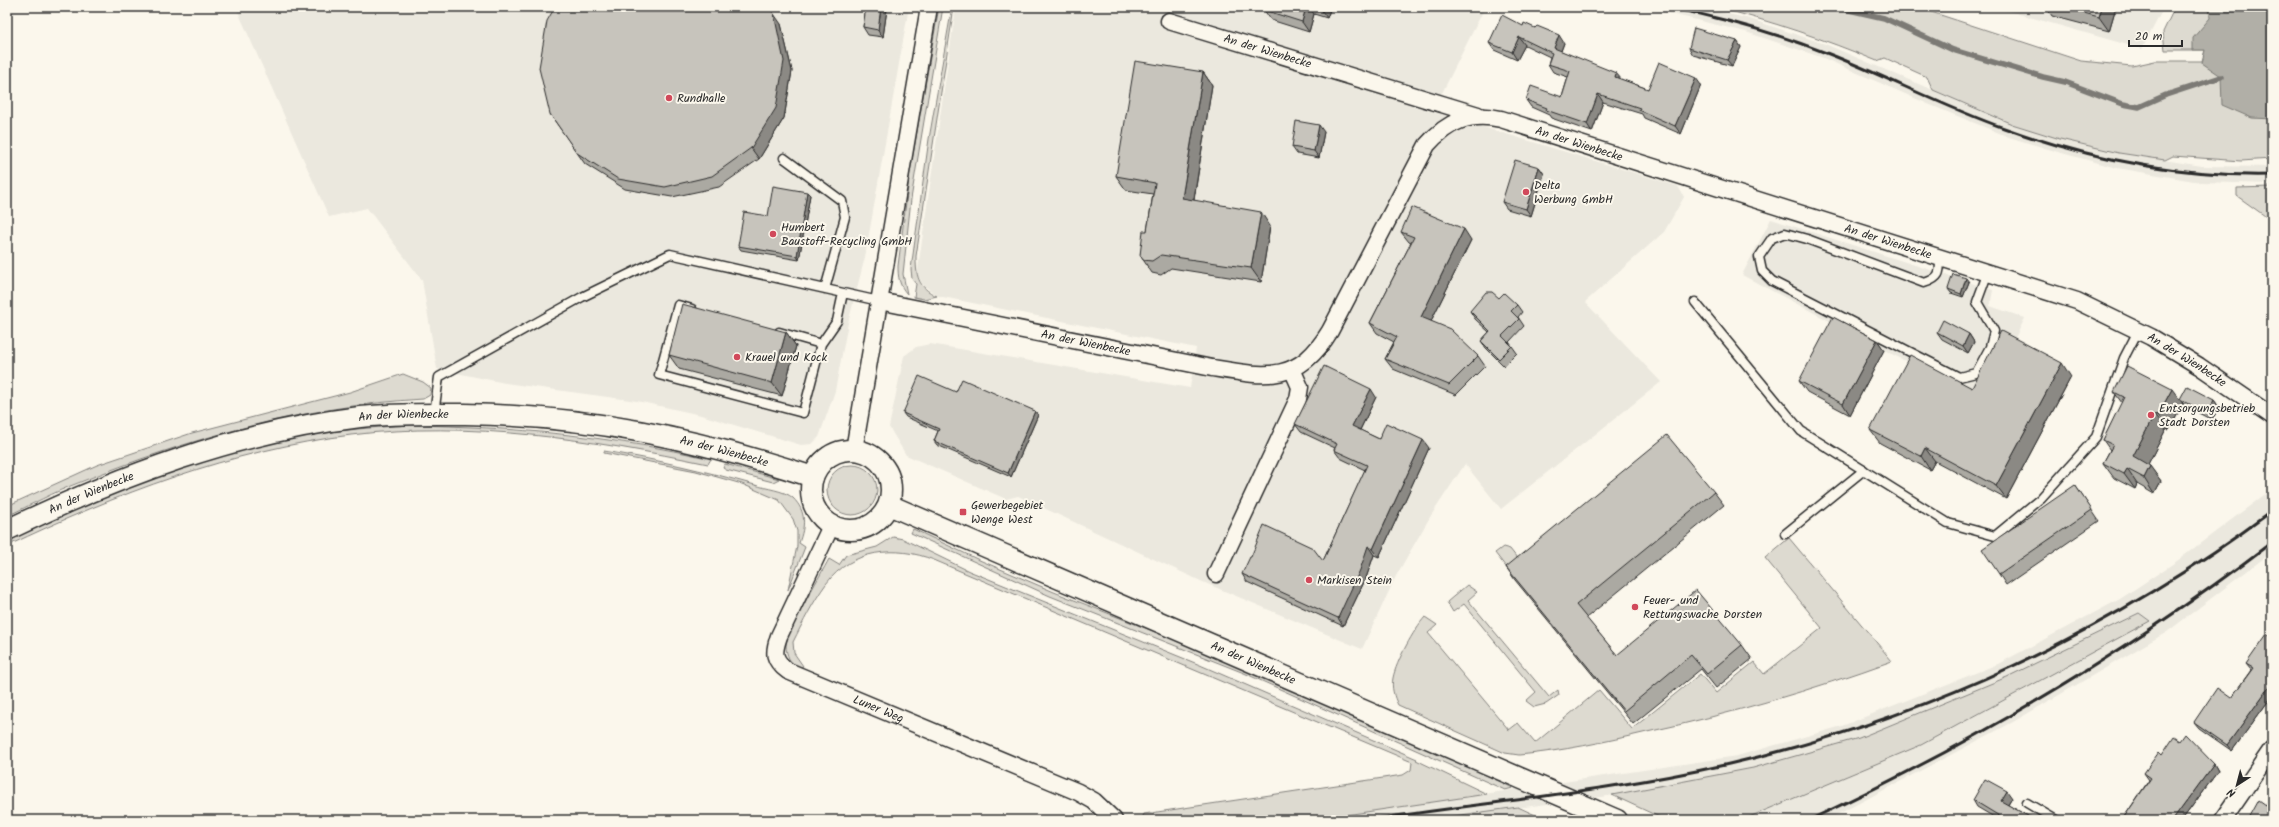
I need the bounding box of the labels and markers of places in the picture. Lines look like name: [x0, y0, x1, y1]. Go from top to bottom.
place label: Rundhalle: [677, 89, 726, 108]
marker: Rundhalle: [664, 93, 674, 103]
place label: Delta Werbung GmbH: [1534, 176, 1613, 209]
marker: Delta Werbung GmbH: [1521, 187, 1531, 197]
place label: Humbert Baustoff-Recycling GmbH: [781, 218, 912, 251]
marker: Humbert Baustoff-Recycling GmbH: [768, 229, 778, 239]
place label: Krauel und Kock: [745, 348, 827, 367]
marker: Krauel und Kock: [732, 352, 742, 362]
place label: Entsorgungsbetrieb Stadt Dorsten: [2159, 399, 2256, 432]
marker: Entsorgungsbetrieb Stadt Dorsten: [2146, 410, 2156, 420]
place label: Gewerbegebiet Wenge West: [971, 496, 1044, 529]
marker: Gewerbegebiet Wenge West: [958, 507, 968, 517]
place label: Markisen Stein: [1317, 571, 1392, 590]
marker: Markisen Stein: [1304, 575, 1314, 585]
place label: Feuer- und Rettungswache Dorsten: [1643, 591, 1762, 624]
marker: Feuer- und Rettungswache Dorsten: [1630, 602, 1640, 612]

